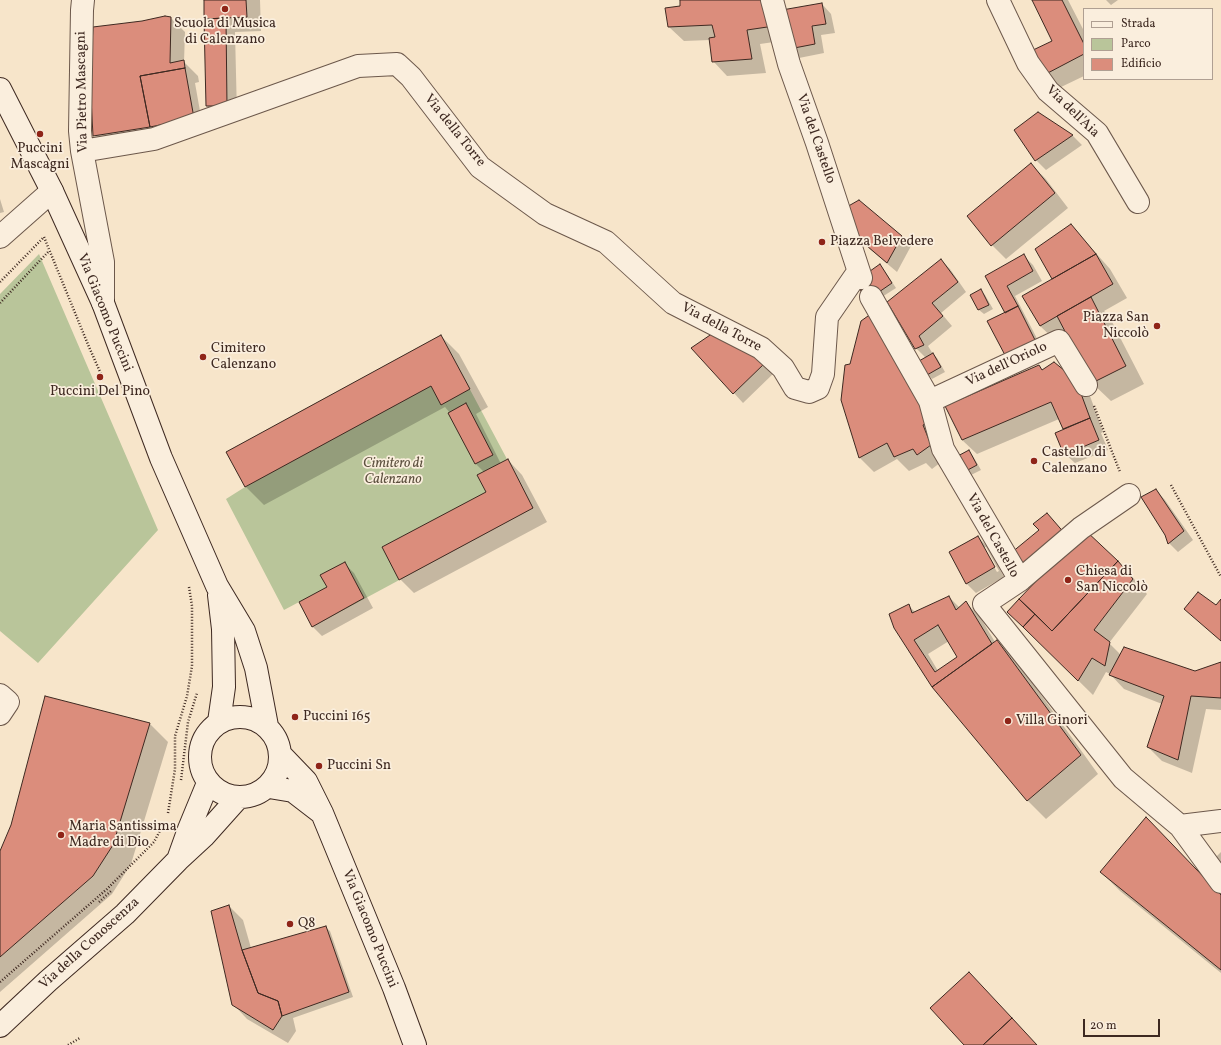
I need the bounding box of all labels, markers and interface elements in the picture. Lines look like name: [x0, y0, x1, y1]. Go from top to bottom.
marker: Scuola di Musica di Calenzano: [220, 4, 230, 14]
legend: [1083, 8, 1213, 80]
place label: Scuola di Musica di Calenzano: [174, 16, 276, 48]
text: Strada: [1121, 16, 1156, 32]
street label: Via Pietro Mascagni: [74, 31, 92, 153]
text: Parco: [1121, 36, 1151, 52]
text: Edificio: [1121, 56, 1161, 72]
street label: Via dell'Aia: [1042, 82, 1102, 142]
street label: Via della Torre: [420, 91, 488, 171]
street label: Via del Castello: [792, 92, 838, 186]
marker: Puccini Mascagni: [35, 129, 45, 139]
place label: Puccini Mascagni: [11, 141, 69, 174]
place label: Piazza Belvedere: [830, 234, 934, 250]
marker: Piazza Belvedere: [817, 237, 827, 247]
street label: Via Giacomo Puccini: [73, 251, 135, 375]
street label: Via della Torre: [678, 300, 764, 356]
place label: Piazza San Niccolò: [1083, 310, 1149, 342]
marker: Piazza San Niccolò: [1152, 321, 1162, 331]
street label: Via dell'Oriolo: [964, 339, 1050, 391]
place label: Cimitero Calenzano: [211, 341, 276, 374]
marker: Cimitero Calenzano: [198, 352, 208, 362]
marker: Puccini Del Pino: [95, 372, 105, 382]
place label: Puccini Del Pino: [50, 384, 150, 400]
place label: Castello di Calenzano: [1042, 445, 1107, 478]
park label: Cimitero di Calenzano: [363, 456, 423, 488]
marker: Castello di Calenzano: [1029, 456, 1039, 466]
street label: Via del Castello: [962, 491, 1022, 581]
place label: Chiesa di San Niccolò: [1076, 564, 1148, 596]
marker: Chiesa di San Niccolò: [1063, 575, 1073, 585]
place label: Puccini 165: [303, 709, 370, 725]
marker: Puccini 165: [290, 712, 300, 722]
place label: Villa Ginori: [1016, 713, 1088, 729]
marker: Villa Ginori: [1003, 716, 1013, 726]
place label: Puccini Sn: [327, 758, 391, 774]
marker: Puccini Sn: [314, 761, 324, 771]
place label: Maria Santissima Madre di Dio: [69, 819, 177, 852]
marker: Maria Santissima Madre di Dio: [56, 830, 66, 840]
street label: Via Giacomo Puccini: [338, 867, 400, 991]
street label: Via della Conoscenza: [36, 895, 144, 993]
place label: Q8: [298, 916, 315, 932]
marker: Q8: [285, 919, 295, 929]
scale bar: [1085, 1011, 1162, 1037]
text: 20 m: [1090, 1018, 1117, 1034]

